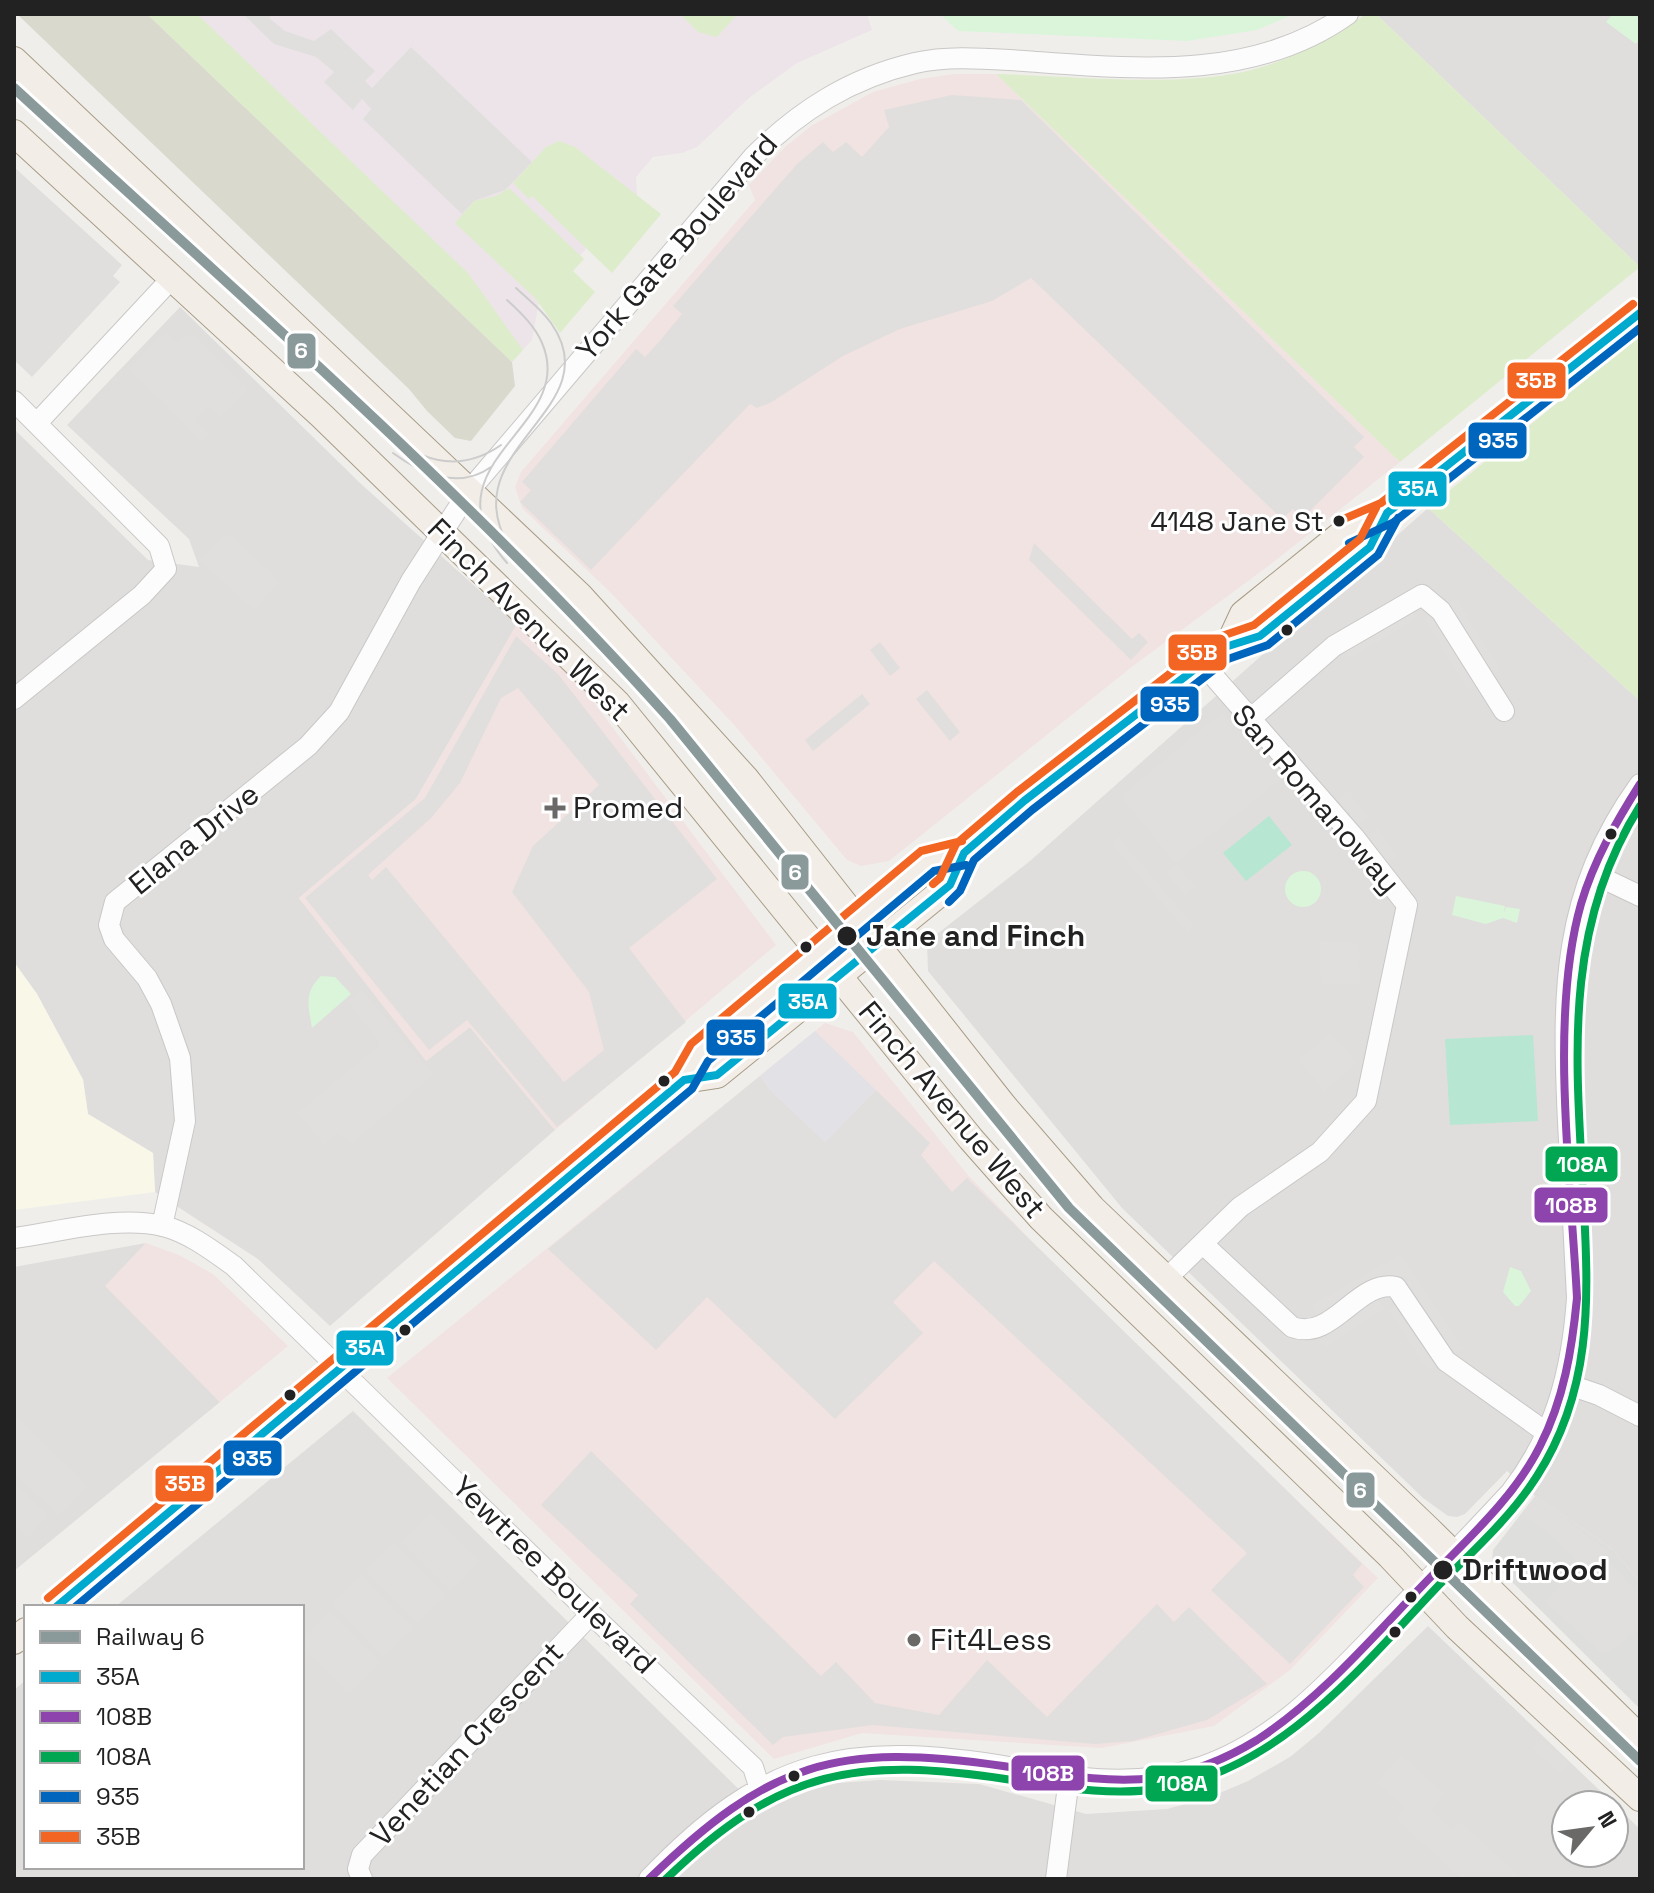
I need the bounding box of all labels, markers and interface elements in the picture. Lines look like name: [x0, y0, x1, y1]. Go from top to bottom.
street label: York Gate Boulevard: [567, 125, 786, 368]
line badge: 6: [286, 332, 317, 370]
text: 6: [294, 336, 308, 364]
line badge: 35B: [1506, 361, 1567, 400]
text: 35B: [1515, 366, 1557, 394]
line badge: 935: [1467, 421, 1528, 460]
text: 935: [1478, 426, 1518, 454]
line badge: 35A: [1387, 470, 1448, 508]
text: 35A: [1398, 474, 1438, 502]
place label: 4148 Jane St: [1150, 503, 1324, 539]
street label: Finch Avenue West: [419, 510, 639, 730]
marker: 4148 Jane St: [1331, 513, 1347, 529]
unlabelled marker: [1279, 622, 1295, 638]
line badge: 35B: [1167, 633, 1228, 672]
text: 35B: [1176, 638, 1218, 666]
line badge: 935: [1139, 685, 1200, 723]
text: 935: [1150, 690, 1190, 718]
street label: San Romanoway: [1224, 696, 1409, 901]
street label: Elana Drive: [121, 774, 267, 903]
place label: Promed: [573, 788, 683, 827]
marker: Promed: [544, 797, 566, 819]
unlabelled marker: [1603, 826, 1619, 842]
line badge: 6: [780, 853, 810, 891]
text: 6: [788, 858, 802, 886]
place label: Jane and Finch: [866, 916, 1085, 955]
marker: Jane and Finch: [835, 924, 859, 948]
unlabelled marker: [798, 939, 814, 955]
line badge: 35A: [777, 982, 838, 1020]
text: 35A: [788, 987, 828, 1015]
street label: Finch Avenue West: [850, 993, 1055, 1226]
line badge: 935: [705, 1018, 766, 1057]
text: 935: [716, 1023, 756, 1051]
unlabelled marker: [656, 1073, 672, 1089]
line badge: 108A: [1544, 1145, 1619, 1183]
text: 108A: [1556, 1150, 1608, 1178]
line badge: 108B: [1533, 1186, 1609, 1224]
text: 108B: [1545, 1191, 1597, 1219]
unlabelled marker: [397, 1322, 413, 1338]
line badge: 35A: [335, 1329, 395, 1367]
text: 35A: [345, 1333, 385, 1361]
unlabelled marker: [282, 1387, 298, 1403]
line badge: 935: [222, 1439, 283, 1477]
text: 935: [232, 1444, 272, 1472]
line badge: 35B: [154, 1464, 215, 1503]
street label: Yewtree Boulevard: [444, 1467, 665, 1682]
text: 35B: [164, 1469, 206, 1497]
line badge: 6: [1345, 1471, 1376, 1509]
text: 6: [1353, 1476, 1367, 1504]
place label: Driftwood: [1462, 1550, 1608, 1589]
marker: Driftwood: [1431, 1558, 1455, 1582]
unlabelled marker: [1403, 1589, 1419, 1605]
legend: [24, 1605, 304, 1869]
place label: Fit4Less: [930, 1620, 1052, 1659]
text: Railway 6: [96, 1621, 205, 1652]
unlabelled marker: [1387, 1624, 1403, 1640]
marker: Fit4Less: [905, 1631, 923, 1649]
street label: Venetian Crescent: [362, 1633, 572, 1854]
text: 35A: [96, 1661, 140, 1692]
text: 108B: [96, 1701, 152, 1732]
text: 108A: [96, 1741, 152, 1772]
line badge: 108B: [1010, 1754, 1086, 1792]
text: 108B: [1022, 1759, 1074, 1787]
line badge: 108A: [1144, 1764, 1219, 1803]
unlabelled marker: [786, 1768, 802, 1784]
text: 108A: [1156, 1769, 1208, 1797]
text: 935: [96, 1781, 140, 1812]
north arrow: [1550, 1789, 1630, 1869]
unlabelled marker: [741, 1804, 757, 1820]
text: N: [1592, 1806, 1623, 1833]
text: 35B: [96, 1821, 141, 1852]

